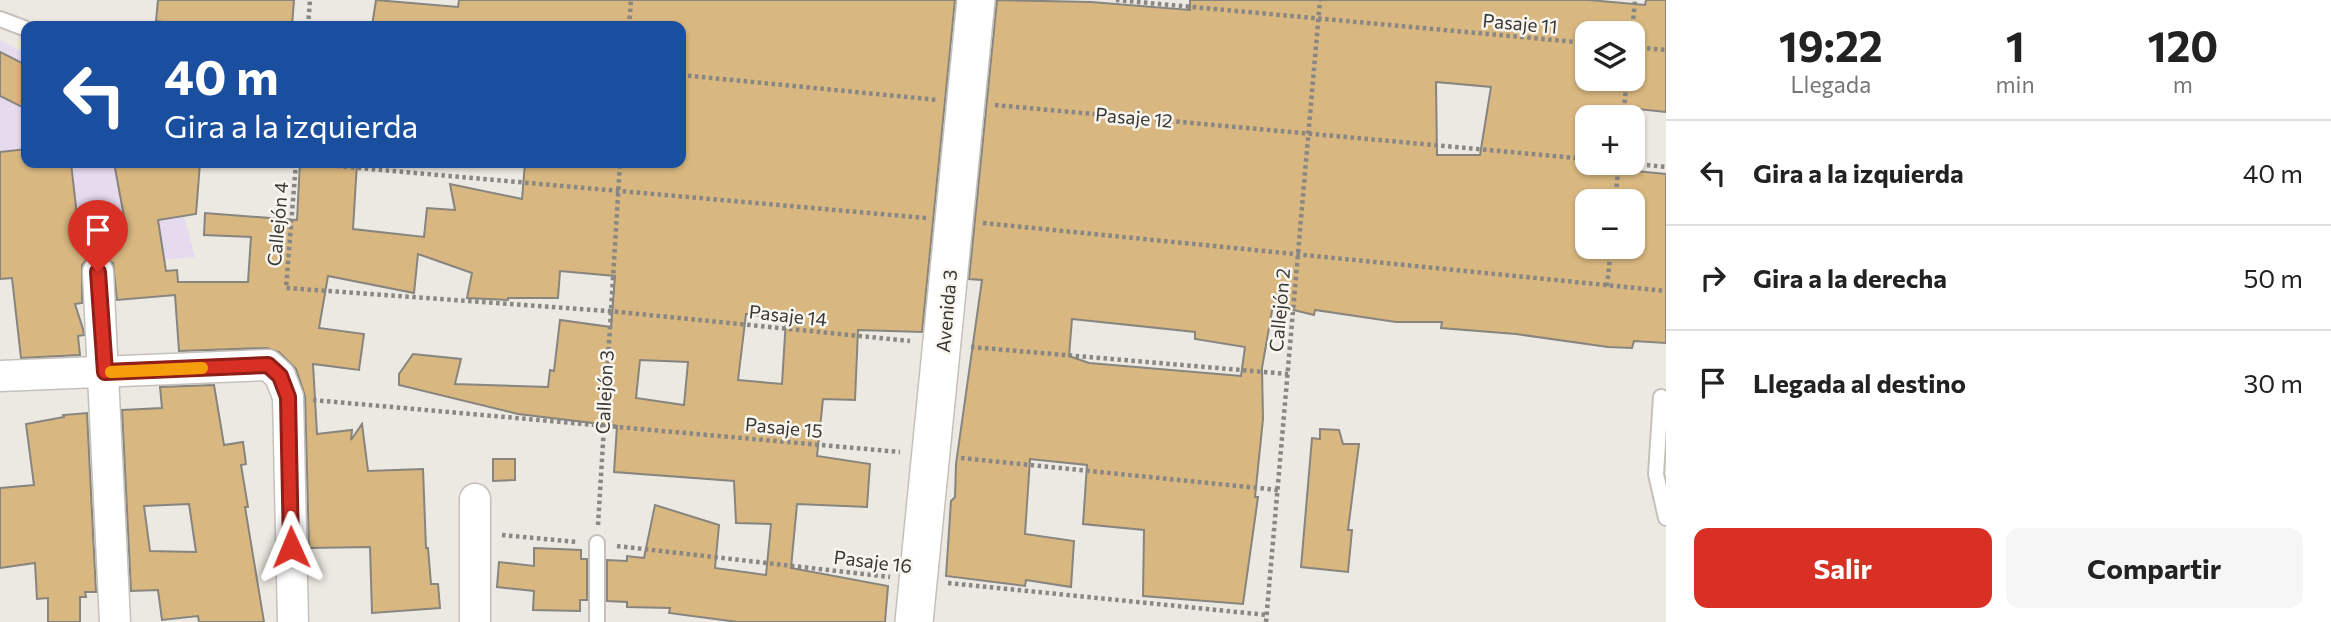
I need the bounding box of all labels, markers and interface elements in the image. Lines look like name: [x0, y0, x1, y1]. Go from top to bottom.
street label: Pasaje 11: [1482, 8, 1558, 38]
text: 19:22: [1779, 19, 1883, 71]
text: 1: [2006, 19, 2025, 71]
text: 120: [2148, 19, 2218, 71]
map controls: [1575, 21, 1645, 259]
button: layers: [1575, 21, 1645, 91]
text: 40 m: [164, 45, 279, 105]
icon: left: [49, 49, 140, 140]
text: Llegada: [1790, 70, 1871, 98]
text: min: [1996, 70, 2035, 98]
text: m: [2173, 70, 2193, 98]
street label: Pasaje 12: [1094, 102, 1174, 132]
text: Gira a la izquierda: [164, 105, 418, 145]
button: +: [1575, 105, 1645, 175]
icon: left: [1694, 154, 1732, 192]
text: Gira a la izquierda: [1753, 157, 1964, 188]
text: 40 m: [2243, 157, 2303, 188]
street label: Callejón 4: [262, 181, 292, 267]
button: −: [1575, 189, 1645, 259]
pin: [68, 200, 128, 272]
icon: arrive: [79, 211, 117, 249]
icon: right: [1694, 259, 1732, 297]
text: Gira a la derecha: [1753, 262, 1947, 293]
text: 50 m: [2243, 262, 2303, 293]
street label: Callejón 2: [1264, 267, 1294, 353]
street label: Avenida 3: [931, 269, 961, 353]
street label: Pasaje 14: [748, 299, 828, 331]
street label: Callejón 3: [590, 349, 618, 435]
icon: arrive: [1694, 364, 1732, 402]
text: Llegada al destino: [1753, 367, 1966, 398]
text: 30 m: [2244, 367, 2303, 398]
street label: Pasaje 15: [744, 412, 824, 442]
position arrow: [254, 510, 328, 584]
button: Salir: [1694, 528, 1992, 608]
button: Compartir: [2006, 528, 2303, 608]
street label: Pasaje 16: [833, 545, 913, 577]

